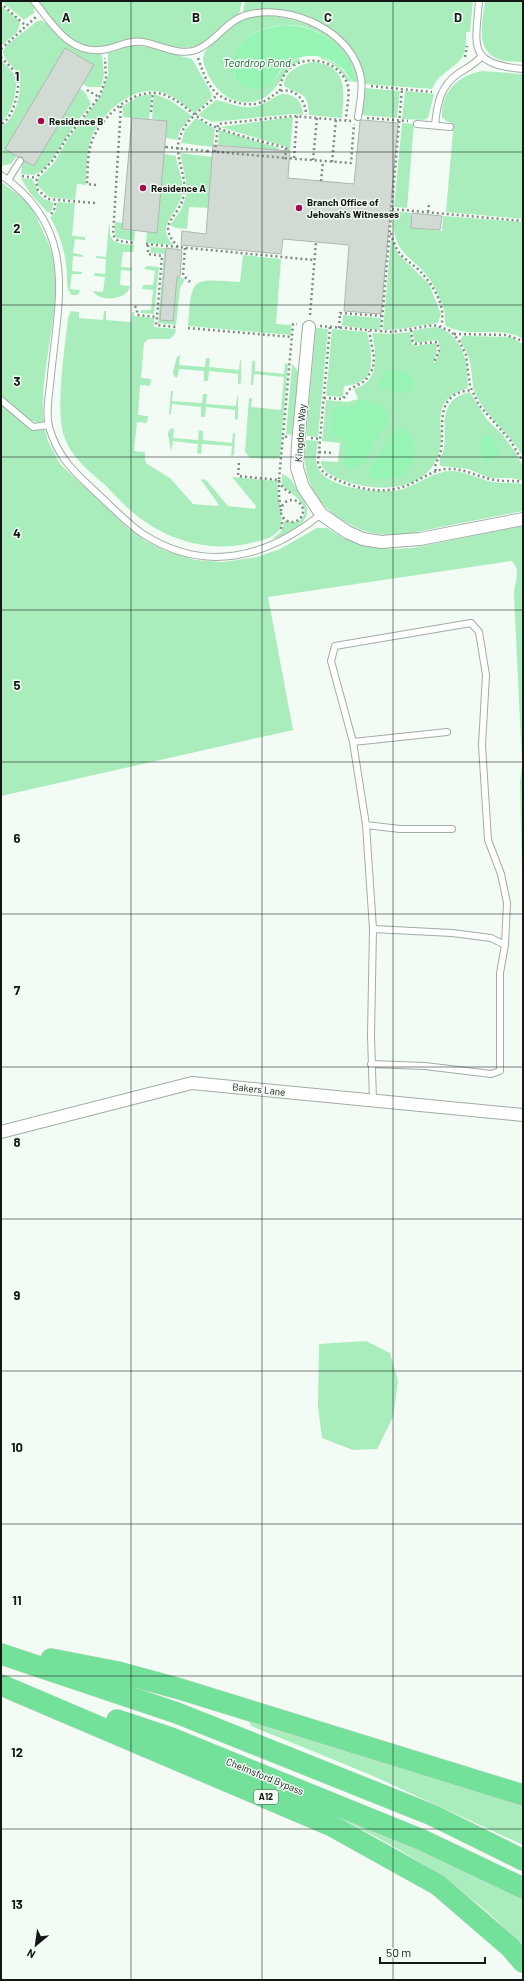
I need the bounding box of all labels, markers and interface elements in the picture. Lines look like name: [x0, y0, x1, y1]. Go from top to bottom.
text: A: [62, 9, 71, 25]
text: B: [192, 9, 200, 25]
text: C: [324, 9, 332, 25]
text: D: [454, 9, 462, 25]
water label: Teardrop Pond: [223, 56, 291, 69]
text: 1: [15, 68, 19, 84]
place label: Residence B: [49, 115, 104, 127]
marker: Residence B: [36, 116, 46, 126]
place label: Residence A: [151, 182, 206, 194]
marker: Residence A: [138, 183, 148, 193]
place label: Branch Office of Jehovah's Witnesses: [307, 196, 399, 220]
marker: Branch Office of Jehovah's Witnesses: [294, 203, 304, 213]
text: 2: [13, 220, 21, 236]
text: 3: [13, 373, 21, 389]
street label: Kingdom Way: [292, 403, 308, 463]
text: 4: [13, 525, 21, 541]
text: 5: [13, 677, 21, 693]
text: 6: [14, 830, 21, 846]
text: 7: [14, 982, 21, 998]
street label: Bakers Lane: [232, 1080, 286, 1098]
text: 8: [13, 1134, 21, 1150]
text: 9: [14, 1287, 21, 1303]
text: 10: [11, 1439, 23, 1455]
text: 11: [12, 1592, 22, 1608]
text: 12: [11, 1744, 23, 1760]
street label: Chelmsford Bypass: [224, 1755, 306, 1797]
road number: A12: [254, 1790, 278, 1804]
text: 13: [11, 1896, 23, 1912]
north arrow: [16, 1925, 56, 1965]
scale bar: [380, 1939, 485, 1965]
text: 50 m: [386, 1945, 411, 1959]
text: N: [25, 1947, 37, 1962]

